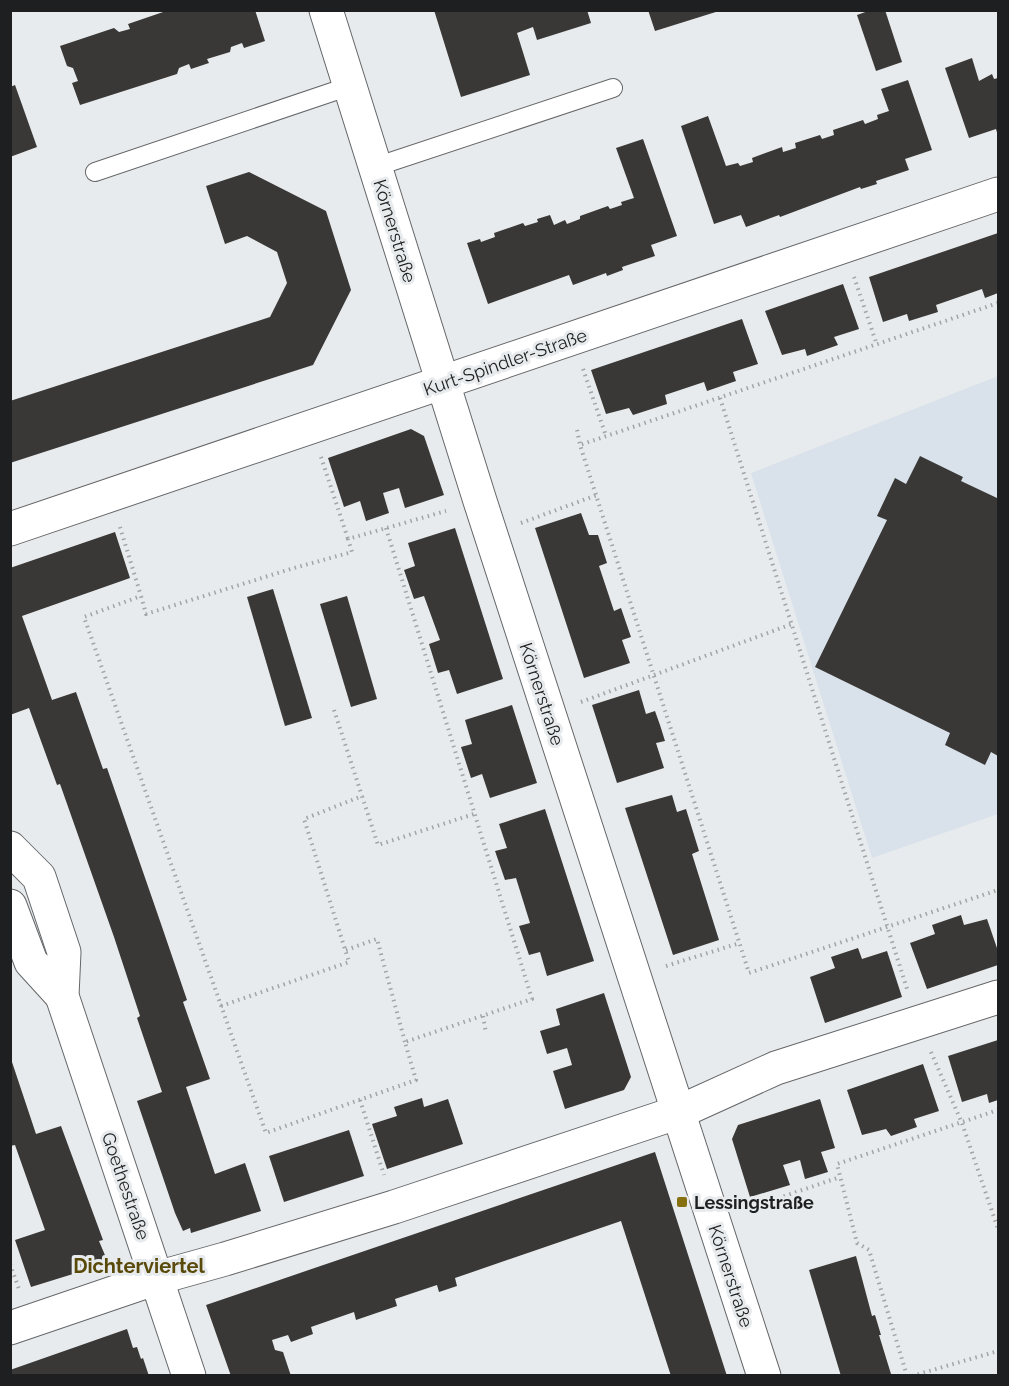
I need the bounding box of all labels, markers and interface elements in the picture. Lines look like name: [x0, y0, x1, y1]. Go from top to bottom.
street label: Körnerstraße: [369, 177, 421, 286]
street label: Kurt-Spindler-Straße: [420, 324, 590, 400]
street label: Körnerstraße: [516, 640, 569, 748]
street label: Goethestraße: [98, 1129, 154, 1243]
place label: Lessingstraße: [694, 1192, 814, 1213]
marker: Lessingstraße: [675, 1195, 689, 1209]
street label: Körnerstraße: [705, 1222, 758, 1330]
district label: Dichterviertel: [73, 1254, 205, 1278]

